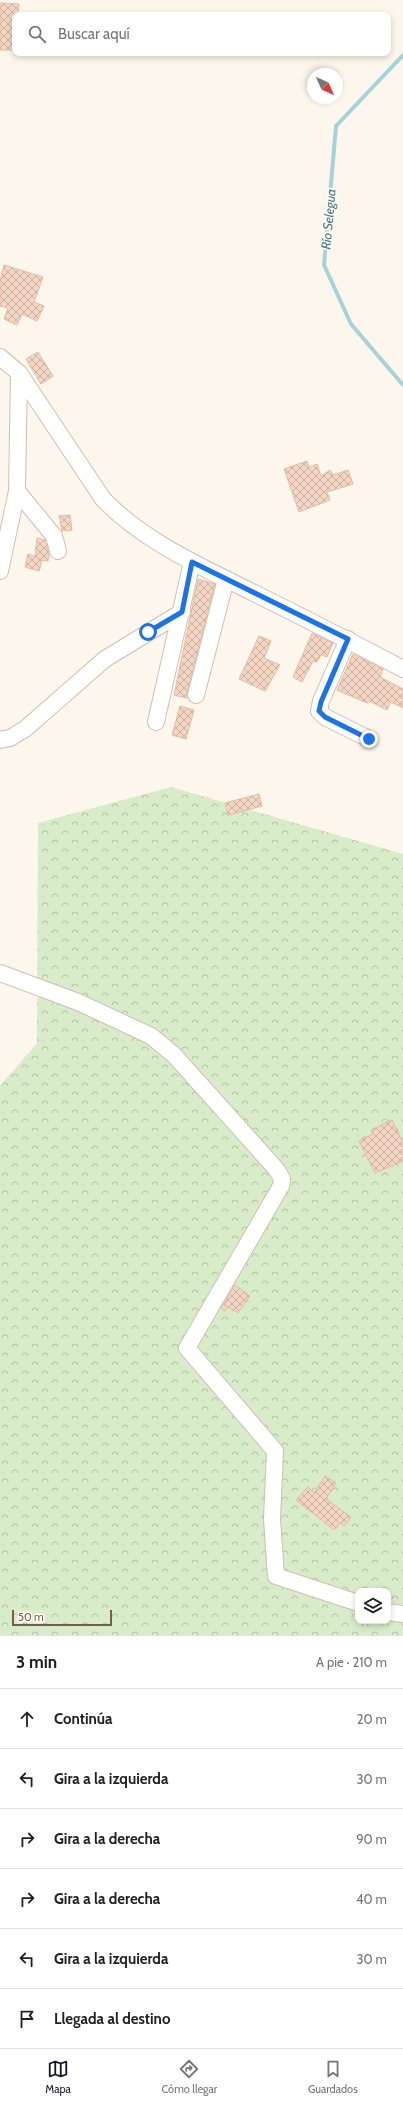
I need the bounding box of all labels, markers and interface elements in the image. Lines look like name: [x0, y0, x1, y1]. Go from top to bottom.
search box: [12, 12, 391, 56]
icon: search: [26, 23, 48, 45]
text: Buscar aquí: [58, 25, 130, 43]
north arrow: [307, 68, 343, 104]
water label: Río Selegua: [317, 188, 339, 250]
route start: [139, 623, 157, 641]
route end: [360, 730, 378, 748]
map controls: [355, 1588, 391, 1624]
button: layers: [355, 1588, 391, 1624]
scale bar: [12, 1608, 112, 1627]
text: 50 m: [18, 1610, 44, 1624]
text: 3 min: [16, 1652, 57, 1672]
text: A pie · 210 m: [316, 1654, 387, 1670]
icon: ahead: [16, 1708, 38, 1730]
text: Continúa: [54, 1710, 112, 1728]
text: 20 m: [357, 1711, 387, 1727]
icon: left: [16, 1768, 38, 1790]
text: Gira a la izquierda: [54, 1770, 168, 1788]
text: 30 m: [357, 1771, 387, 1787]
icon: right: [16, 1828, 38, 1850]
text: Gira a la derecha: [54, 1830, 160, 1848]
text: 90 m: [356, 1831, 387, 1847]
icon: right: [16, 1888, 38, 1910]
text: Gira a la derecha: [54, 1890, 160, 1908]
text: 40 m: [356, 1891, 387, 1907]
icon: left: [16, 1948, 38, 1970]
text: Gira a la izquierda: [54, 1950, 168, 1968]
text: 30 m: [357, 1951, 387, 1967]
icon: arrive: [16, 2008, 38, 2030]
text: Llegada al destino: [54, 2010, 170, 2028]
tab: Mapa: [45, 2058, 71, 2096]
tab: Cómo llegar: [161, 2058, 217, 2096]
tab: Guardados: [308, 2058, 358, 2096]

